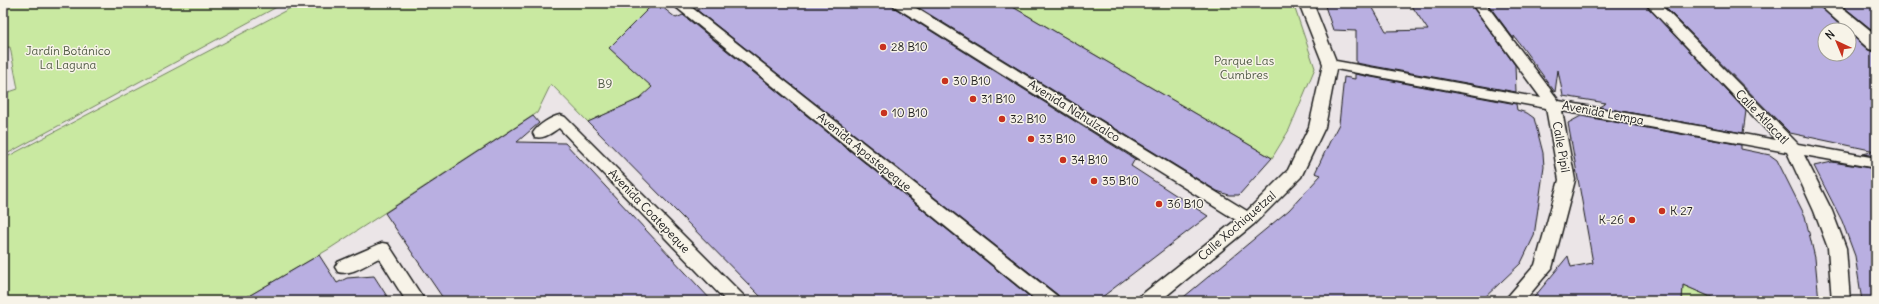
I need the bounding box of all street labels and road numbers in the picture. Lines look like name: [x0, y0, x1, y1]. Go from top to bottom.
street label: Avenida Nahulzalco: [1025, 76, 1123, 145]
street label: Calle Atlacatl: [1733, 86, 1792, 147]
street label: Avenida Lempa: [1561, 97, 1645, 128]
street label: Avenida Apastepeque: [814, 109, 914, 194]
street label: Calle Pipil: [1550, 120, 1573, 174]
street label: Avenida Coatepeque: [605, 165, 693, 256]
street label: Calle Xochiquetzal: [1195, 188, 1279, 264]

